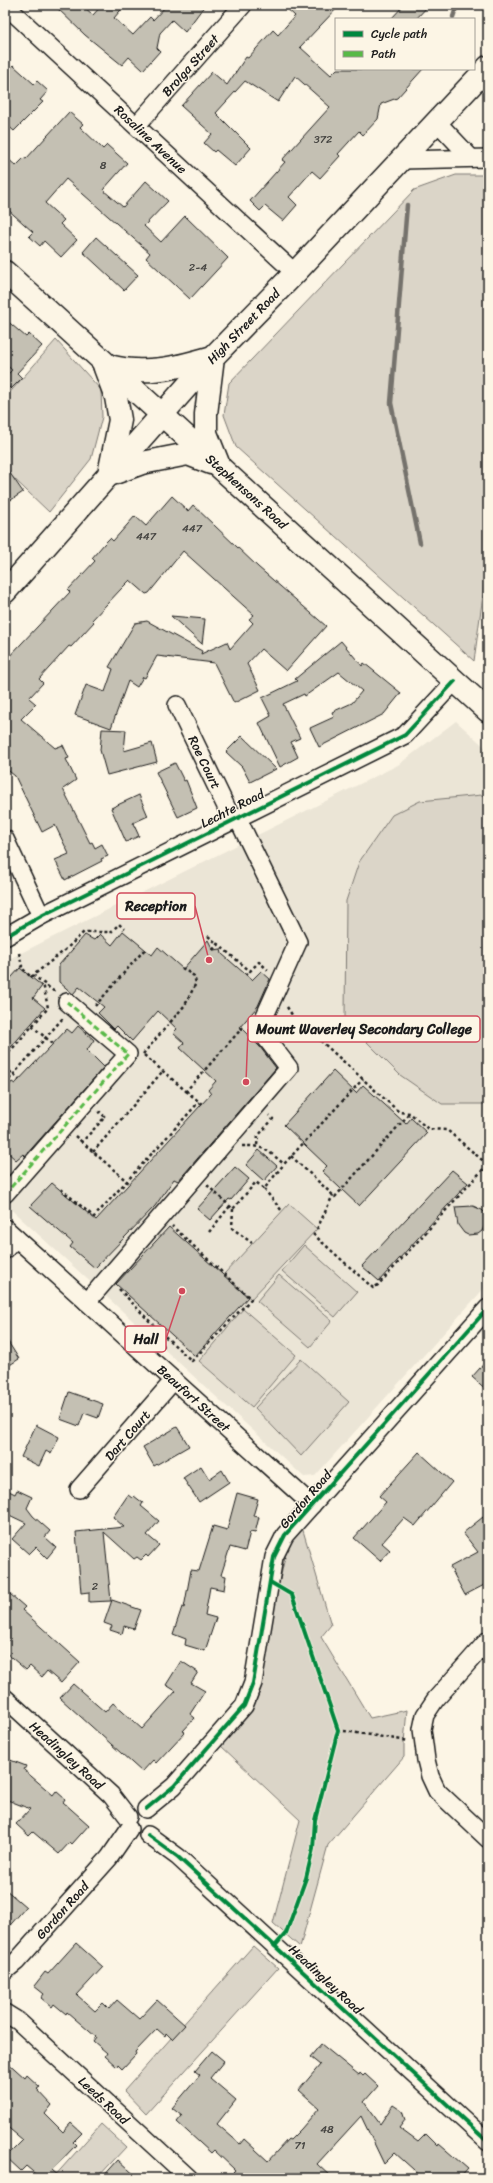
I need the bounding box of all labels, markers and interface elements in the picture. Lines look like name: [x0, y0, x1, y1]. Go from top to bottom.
legend: [335, 18, 475, 70]
text: Cycle path: [371, 23, 427, 45]
street label: Brolga Street: [156, 28, 225, 102]
text: Path: [371, 43, 396, 65]
street label: Rosaline Avenue: [109, 99, 193, 180]
house number: 372: [314, 130, 333, 149]
house number: 8: [100, 156, 107, 175]
house number: 2-4: [189, 258, 207, 277]
street label: High Street Road: [201, 282, 287, 370]
street label: Stephensons Road: [200, 448, 294, 536]
house number: 447: [182, 519, 203, 538]
house number: 447: [136, 527, 157, 546]
street label: Roe Court: [182, 732, 228, 793]
street label: Lechte Road: [196, 782, 269, 834]
callout: Reception: [117, 893, 195, 919]
text: Reception: [124, 894, 187, 919]
callout: Mount Waverley Secondary College: [248, 1016, 480, 1042]
text: Mount Waverley Secondary College: [255, 1017, 473, 1042]
callout: Hall: [125, 1326, 166, 1352]
text: Hall: [133, 1327, 159, 1352]
street label: Beaufort Street: [152, 1359, 236, 1438]
street label: Dart Court: [99, 1404, 156, 1466]
street label: Gordon Road: [273, 1464, 338, 1534]
house number: 2: [92, 1577, 99, 1596]
street label: Headingley Road: [24, 1715, 110, 1796]
street label: Gordon Road: [30, 1875, 96, 1945]
street label: Headingley Road: [283, 1939, 369, 2021]
street label: Leeds Road: [73, 2070, 135, 2131]
house number: 48: [320, 2120, 334, 2139]
house number: 71: [295, 2136, 306, 2155]

